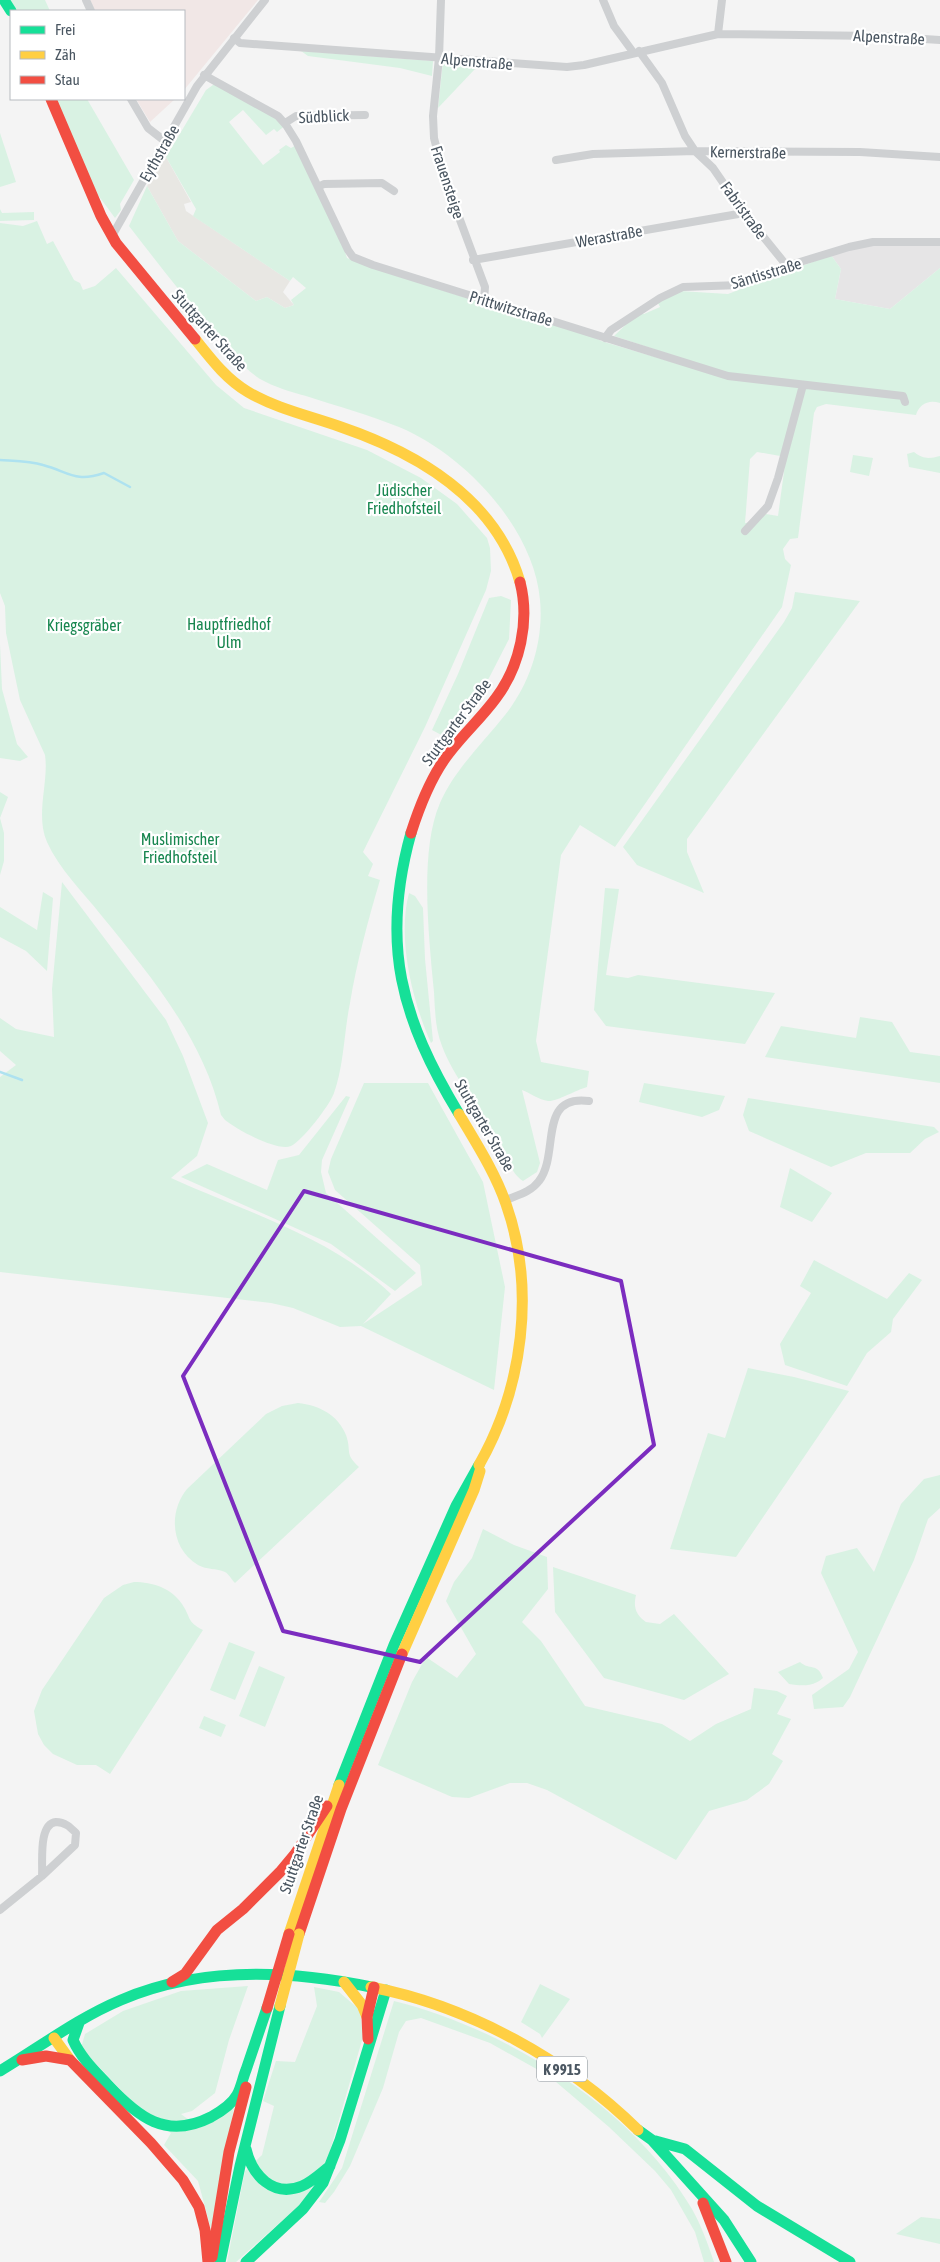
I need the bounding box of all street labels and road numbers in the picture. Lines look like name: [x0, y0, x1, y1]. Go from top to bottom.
street label: Alpenstraße: [853, 26, 925, 49]
street label: Alpenstraße: [440, 49, 513, 74]
street label: Südblick: [298, 106, 350, 126]
street label: Eythstraße: [136, 121, 183, 185]
street label: Kernerstraße: [710, 142, 786, 162]
street label: Frauensteige: [427, 143, 468, 221]
street label: Fabristraße: [717, 178, 771, 242]
street label: Werastraße: [574, 221, 644, 251]
street label: Säntisstraße: [729, 254, 803, 292]
street label: Stuttgarter Straße: [168, 286, 251, 375]
street label: Prittwitzstraße: [467, 287, 555, 329]
street label: Stuttgarter Straße: [418, 675, 495, 769]
street label: Stuttgarter Straße: [450, 1076, 519, 1175]
street label: Stuttgarter Straße: [276, 1792, 327, 1896]
road number: K 9915: [537, 2056, 587, 2082]

